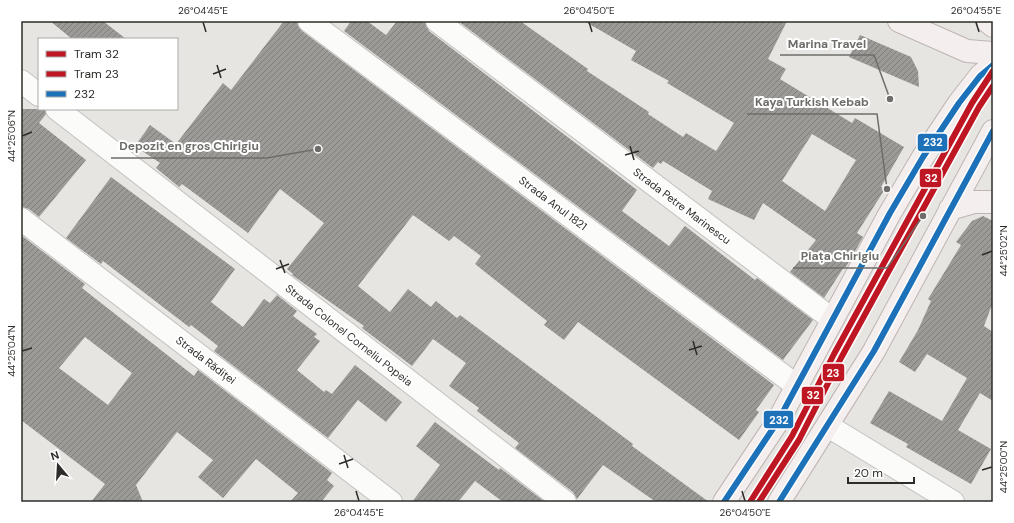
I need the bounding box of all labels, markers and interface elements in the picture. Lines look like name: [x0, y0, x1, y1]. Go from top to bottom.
text: 26°04'45"E: [178, 4, 228, 17]
text: 26°04'50"E: [563, 4, 615, 17]
text: 26°04'55"E: [951, 4, 1001, 17]
callout: Marina Travel: [780, 31, 874, 55]
text: Marina Travel: [788, 36, 866, 52]
legend: [38, 38, 178, 110]
text: Tram 32: [74, 46, 119, 62]
text: Tram 23: [74, 66, 119, 82]
text: 232: [74, 86, 95, 102]
callout: Kaya Turkish Kebab: [747, 90, 877, 114]
text: Kaya Turkish Kebab: [755, 94, 869, 110]
text: 44°25'06"N: [5, 110, 18, 162]
line badge: 232: [917, 133, 948, 152]
callout: Depozit en gros Chirigiu: [111, 134, 267, 158]
text: 232: [923, 135, 943, 149]
text: Depozit en gros Chirigiu: [119, 138, 259, 154]
street label: Strada Petre Marinescu: [630, 165, 734, 247]
line badge: 32: [919, 168, 942, 188]
text: 32: [925, 171, 937, 185]
street label: Strada Anul 1821: [516, 173, 590, 233]
text: 44°25'02"N: [997, 225, 1010, 277]
callout: Piața Chirigiu: [793, 244, 887, 268]
text: Piața Chirigiu: [801, 248, 879, 264]
street label: Strada Colonel Corneliu Popeia: [283, 281, 415, 389]
text: 44°25'04"N: [5, 325, 18, 377]
street label: Strada Rădiței: [173, 333, 239, 387]
line badge: 23: [822, 363, 845, 382]
text: 23: [827, 366, 839, 380]
line badge: 32: [801, 386, 824, 405]
text: 32: [807, 388, 819, 402]
line badge: 232: [763, 410, 794, 429]
text: 232: [769, 413, 789, 427]
text: 44°25'00"N: [997, 441, 1010, 493]
north arrow: [38, 445, 78, 485]
text: N: [49, 448, 61, 463]
scale bar: [848, 459, 914, 485]
text: 20 m: [854, 465, 883, 481]
text: 26°04'45"E: [334, 506, 384, 519]
text: 26°04'50"E: [719, 506, 771, 519]

